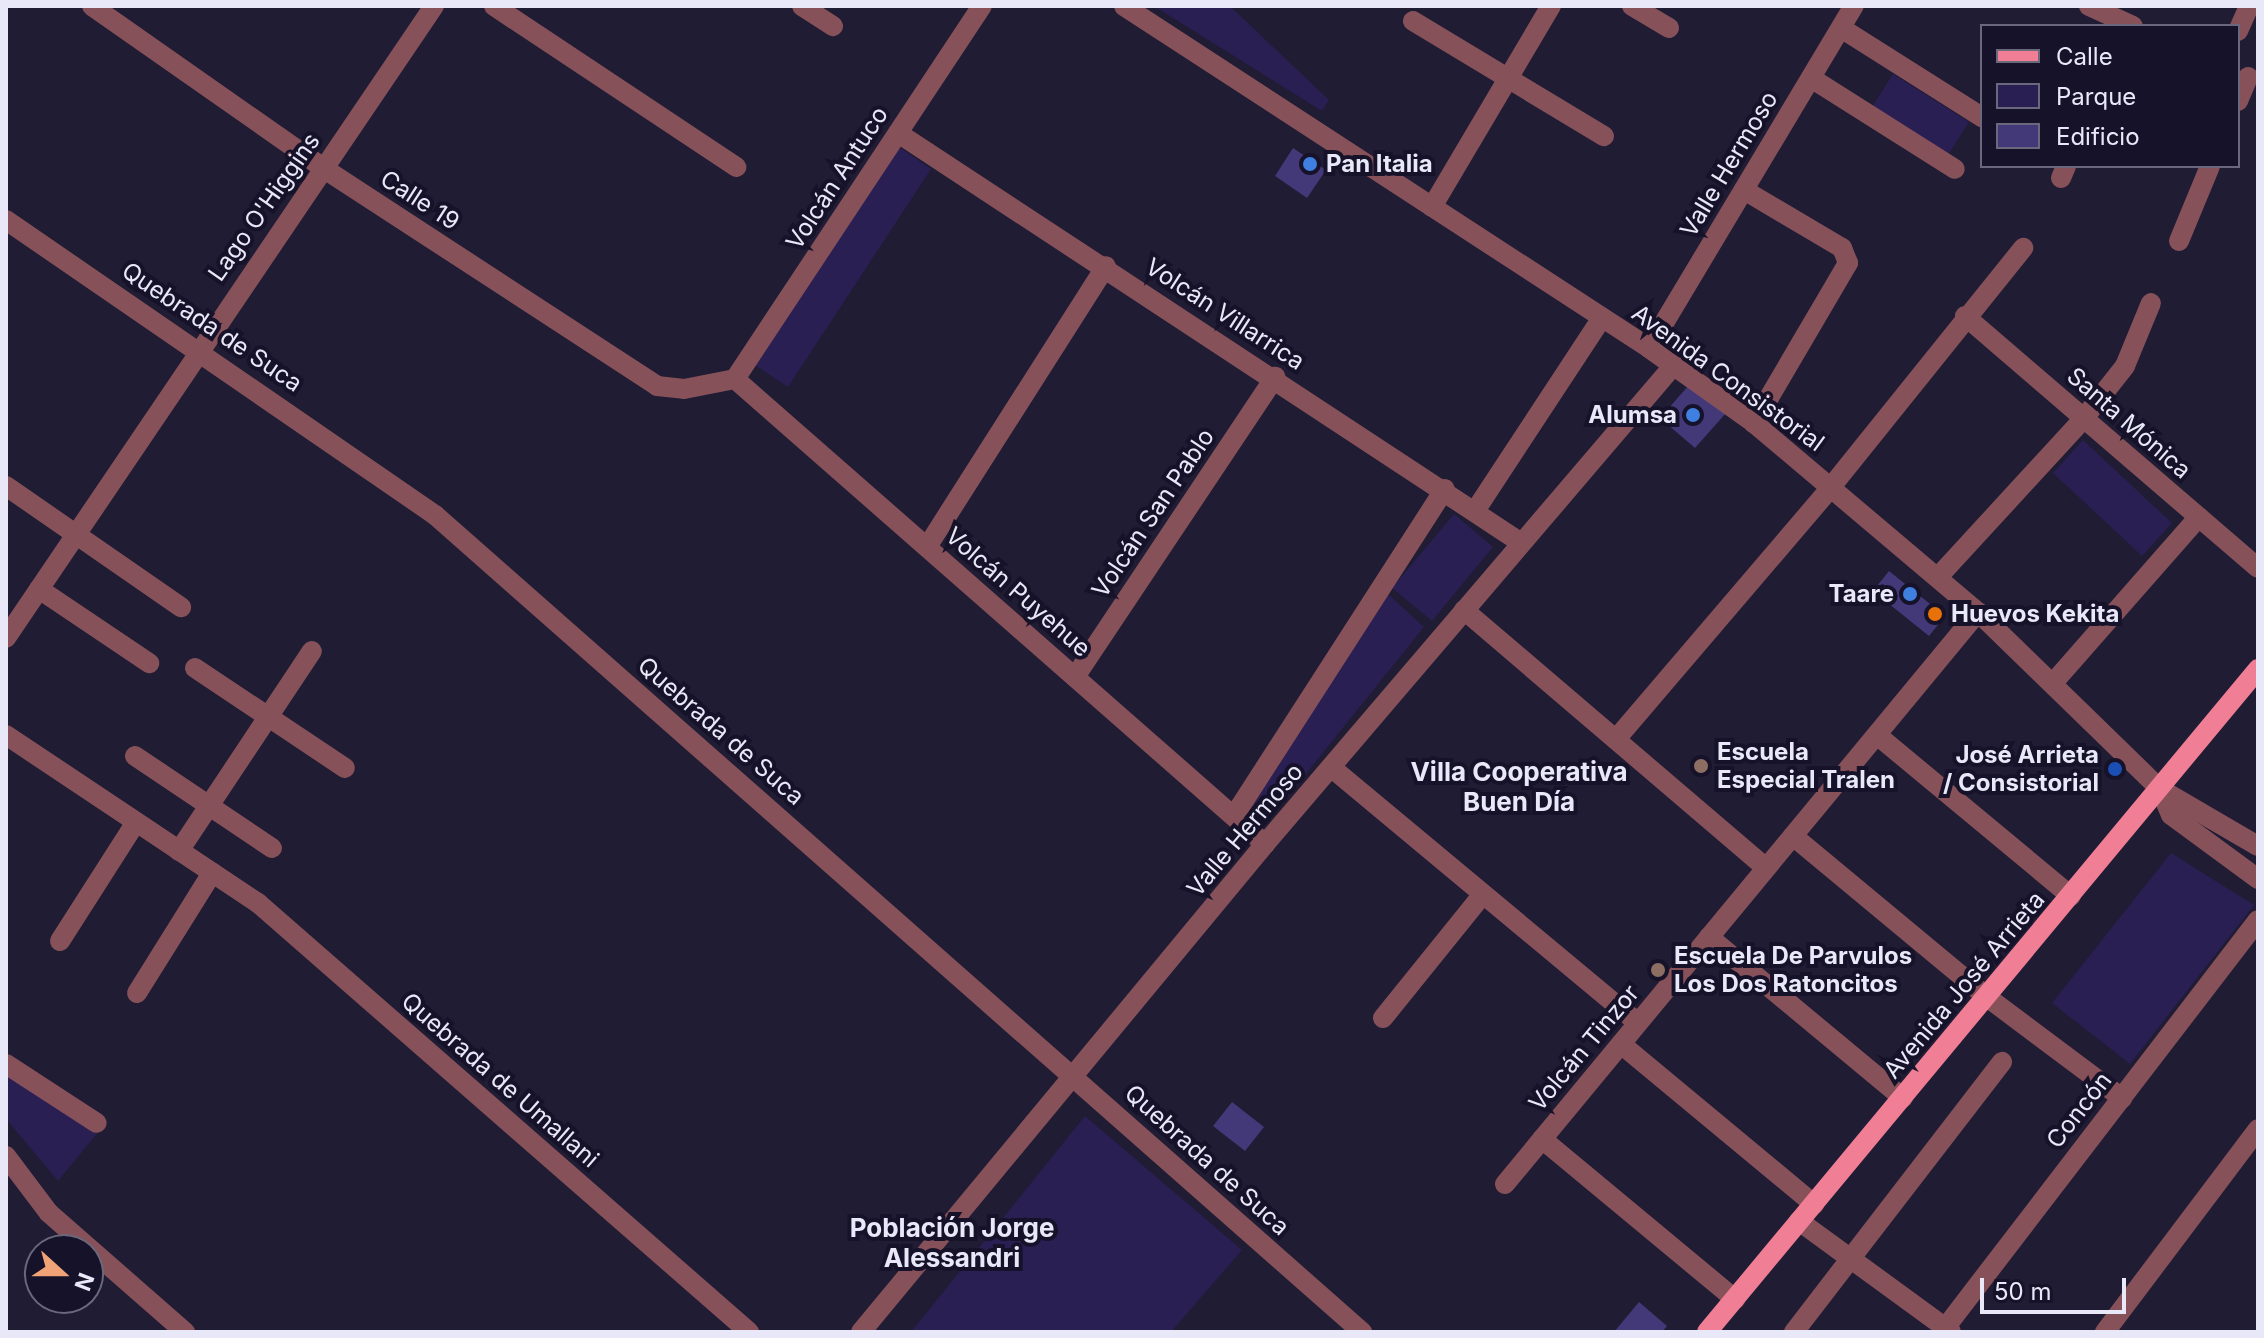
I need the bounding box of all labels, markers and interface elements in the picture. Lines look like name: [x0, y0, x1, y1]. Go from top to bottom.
legend: [1980, 24, 2240, 168]
text: Calle: [2056, 42, 2113, 71]
text: Parque: [2056, 82, 2136, 111]
street label: Valle Hermoso: [1674, 86, 1784, 242]
street label: Volcán Antuco: [780, 101, 894, 255]
text: Edificio: [2056, 122, 2140, 151]
street label: Lago O'Higgins: [202, 127, 326, 287]
place label: Pan Italia: [1326, 150, 1433, 178]
marker: Pan Italia: [1301, 155, 1319, 173]
street label: Calle 19: [375, 164, 465, 236]
street label: Volcán Villarrica: [1140, 252, 1310, 376]
street label: Quebrada de Suca: [116, 256, 308, 398]
street label: Avenida Consistorial: [1626, 299, 1830, 457]
street label: Santa Mónica: [2061, 361, 2197, 485]
place label: Alumsa: [1588, 401, 1677, 429]
marker: Alumsa: [1684, 406, 1702, 424]
street label: Volcán San Pablo: [1086, 423, 1220, 603]
street label: Volcán Puyehue: [940, 521, 1096, 663]
place label: Taare: [1828, 580, 1894, 608]
marker: Taare: [1901, 585, 1919, 603]
place label: Huevos Kekita: [1951, 600, 2119, 628]
marker: Huevos Kekita: [1926, 605, 1944, 623]
street label: Quebrada de Suca: [632, 651, 810, 811]
place label: Escuela Especial Tralen: [1717, 738, 1895, 794]
place label: José Arrieta / Consistorial: [1943, 741, 2099, 797]
district label: Villa Cooperativa Buen Día: [1410, 756, 1628, 818]
marker: Escuela Especial Tralen: [1692, 757, 1710, 775]
street label: Valle Hermoso: [1181, 758, 1309, 902]
marker: José Arrieta / Consistorial: [2106, 760, 2124, 778]
street label: Avenida José Arrieta: [1877, 886, 2051, 1084]
place label: Escuela De Parvulos Los Dos Ratoncitos: [1674, 942, 1912, 998]
marker: Escuela De Parvulos Los Dos Ratoncitos: [1649, 961, 1667, 979]
street label: Volcán Tinzor: [1523, 979, 1645, 1117]
street label: Quebrada de Umallani: [396, 987, 604, 1173]
street label: Concón: [2040, 1066, 2118, 1154]
street label: Quebrada de Suca: [1119, 1079, 1295, 1241]
district label: Población Jorge Alessandri: [850, 1212, 1054, 1274]
north arrow: [24, 1234, 104, 1314]
scale bar: [1984, 1262, 2130, 1312]
text: N: [69, 1269, 100, 1294]
text: 50 m: [1994, 1277, 2052, 1306]

